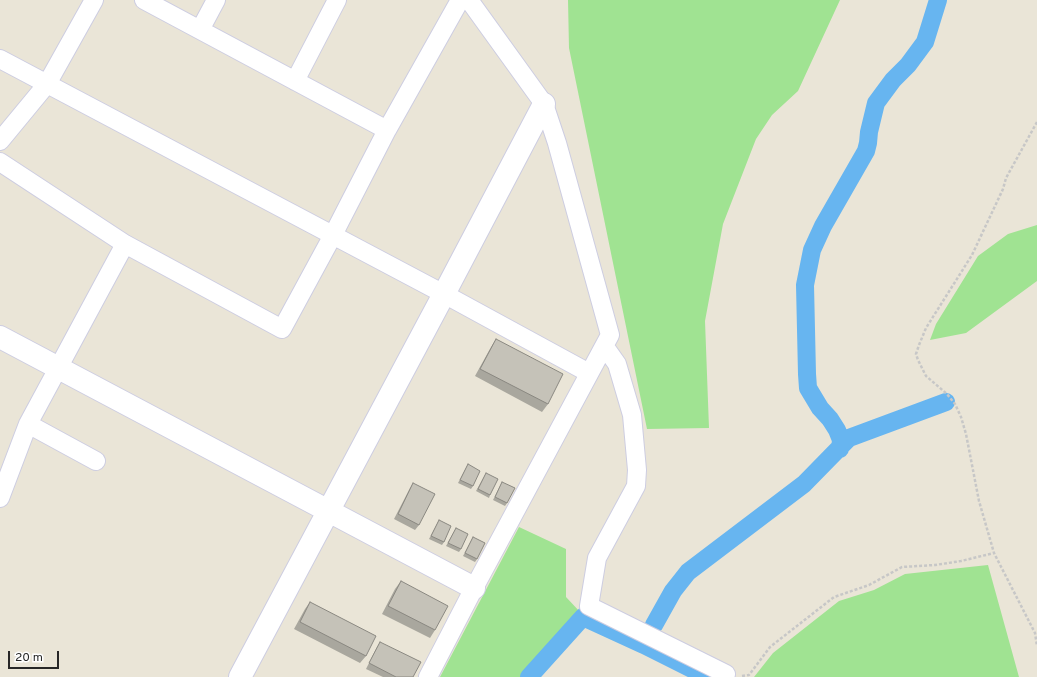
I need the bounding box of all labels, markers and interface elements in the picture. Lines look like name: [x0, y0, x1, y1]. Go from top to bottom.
scale bar: [10, 643, 61, 669]
text: 20 m: [15, 650, 43, 666]

